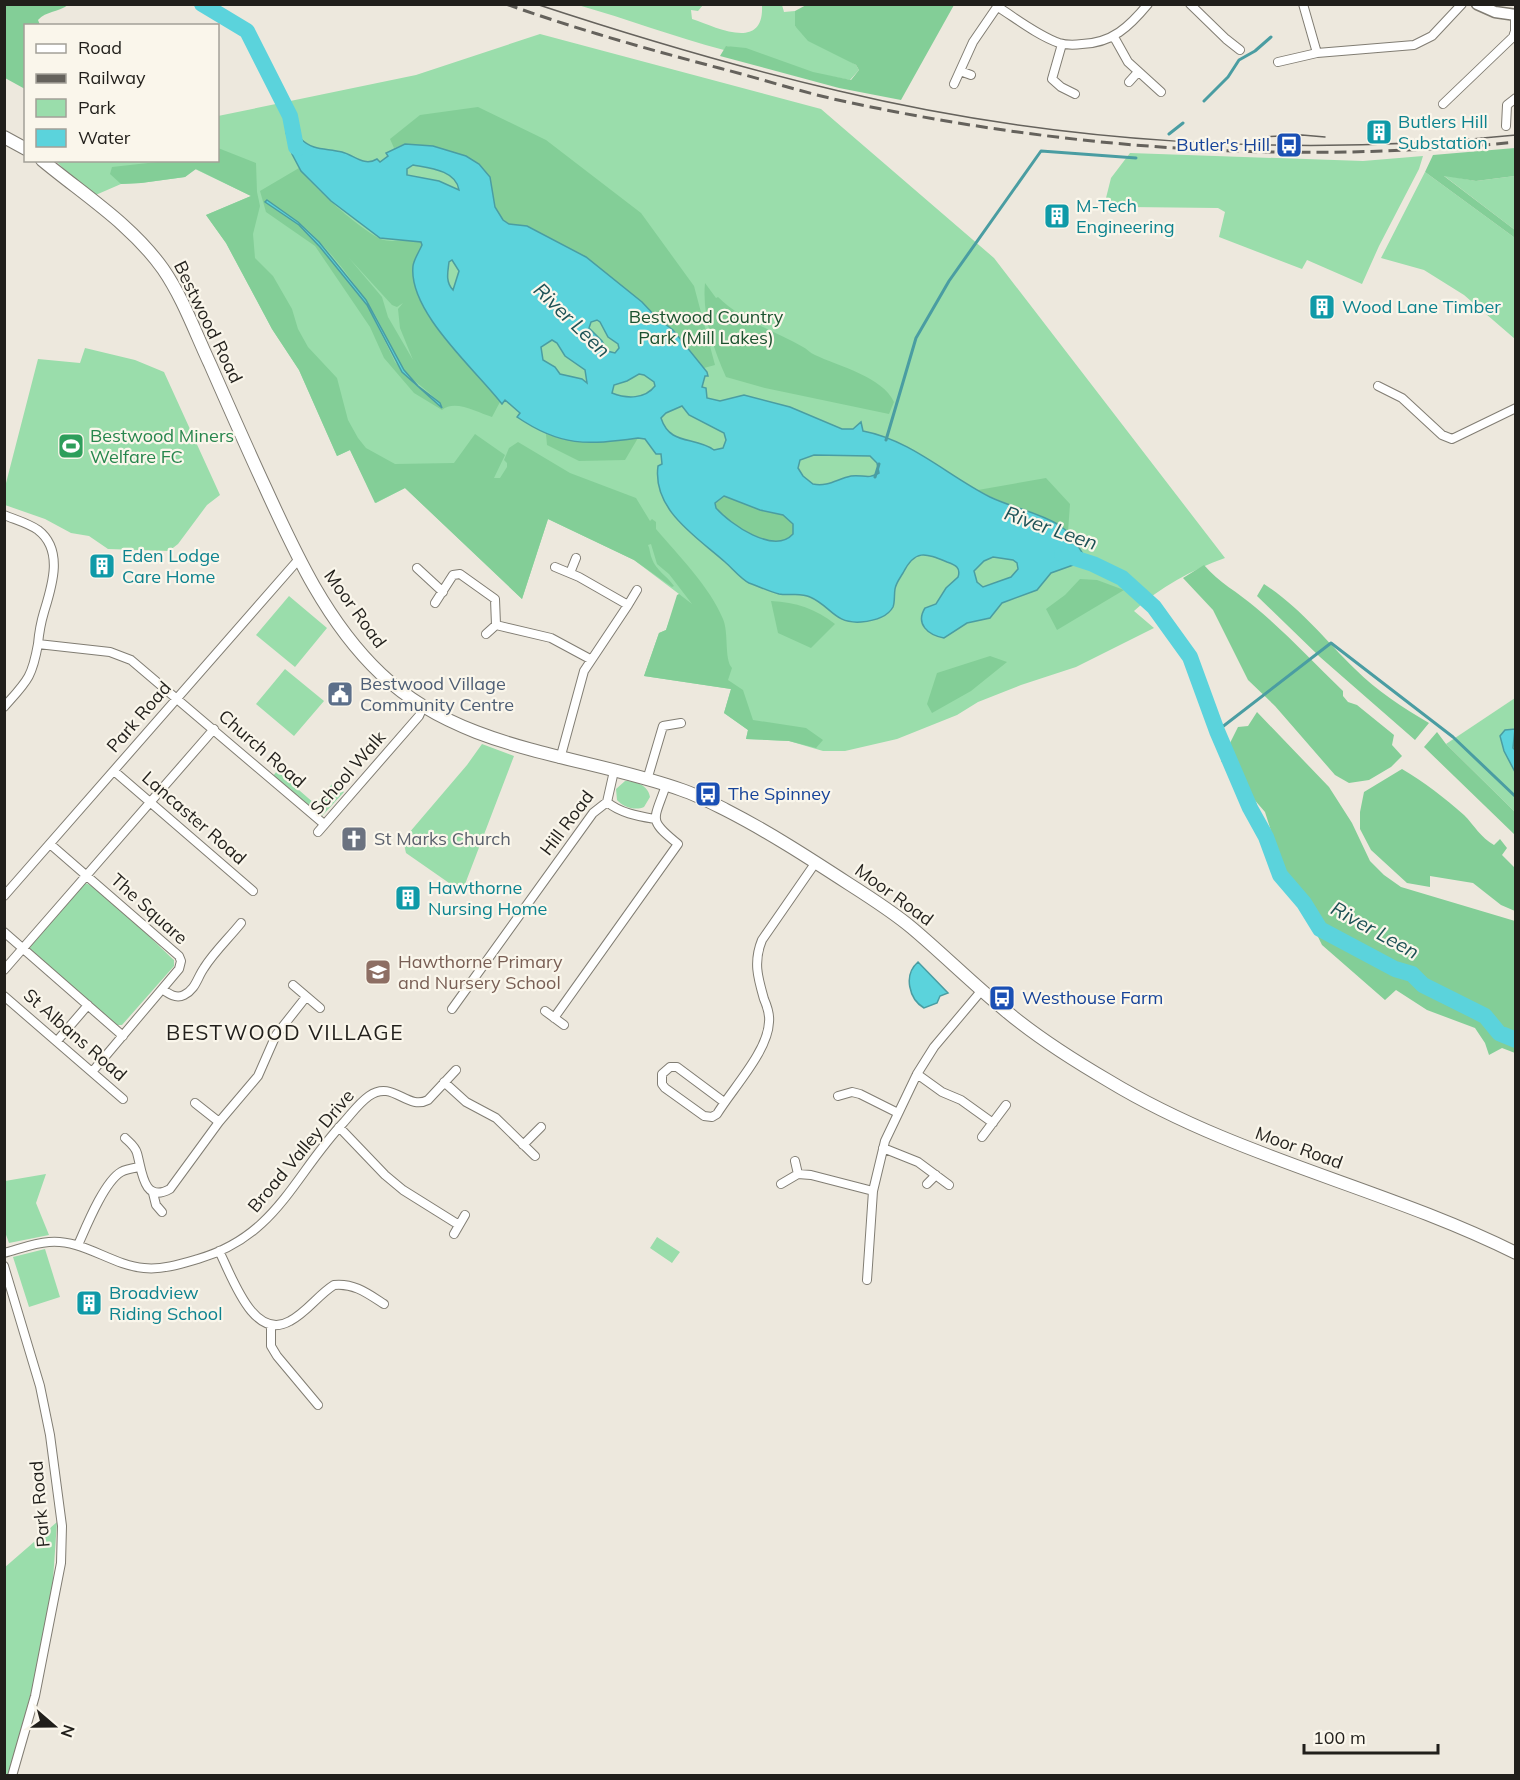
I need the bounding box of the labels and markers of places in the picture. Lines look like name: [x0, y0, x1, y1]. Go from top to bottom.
place label: Butlers Hill Substation: [1398, 110, 1488, 154]
building icon: Butlers Hill Substation: [1364, 117, 1394, 147]
bus stop icon: Butler's Hill: [1274, 130, 1304, 160]
place label: Butler's Hill: [1176, 133, 1270, 156]
place label: M-Tech Engineering: [1076, 194, 1175, 238]
building icon: M-Tech Engineering: [1042, 201, 1072, 231]
building icon: Wood Lane Timber: [1307, 292, 1337, 322]
place label: Wood Lane Timber: [1342, 295, 1501, 318]
place label: Bestwood Miners Welfare FC: [90, 424, 234, 468]
sports icon: Bestwood Miners Welfare FC: [56, 431, 86, 461]
place label: Eden Lodge Care Home: [122, 544, 220, 588]
building icon: Eden Lodge Care Home: [87, 551, 117, 581]
place label: Bestwood Village Community Centre: [360, 672, 514, 716]
public building icon: Bestwood Village Community Centre: [325, 679, 355, 709]
bus stop icon: The Spinney: [693, 779, 723, 809]
place label: The Spinney: [728, 782, 831, 805]
church icon: St Marks Church: [339, 824, 369, 854]
place label: St Marks Church: [374, 827, 511, 850]
place label: Hawthorne Nursing Home: [428, 876, 547, 920]
building icon: Hawthorne Nursing Home: [393, 883, 423, 913]
place label: Hawthorne Primary and Nursery School: [398, 950, 563, 994]
school or university icon: Hawthorne Primary and Nursery School: [363, 957, 393, 987]
bus stop icon: Westhouse Farm: [987, 983, 1017, 1013]
place label: Westhouse Farm: [1022, 986, 1163, 1009]
place label: Broadview Riding School: [109, 1281, 222, 1325]
building icon: Broadview Riding School: [74, 1288, 104, 1318]

